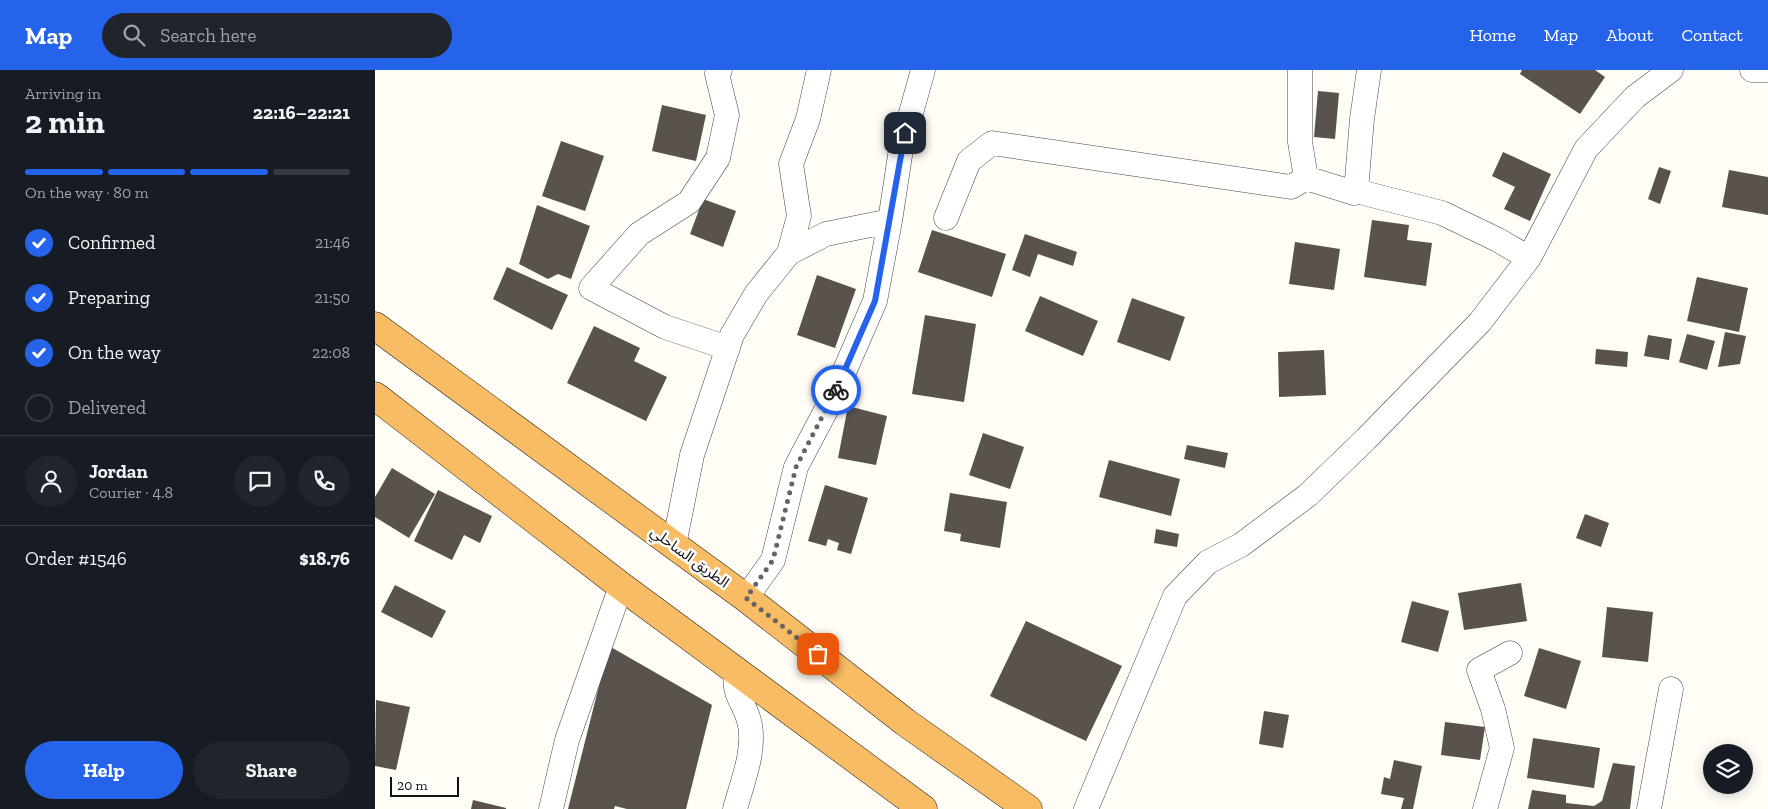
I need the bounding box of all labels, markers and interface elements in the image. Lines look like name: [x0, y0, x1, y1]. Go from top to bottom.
search box: [102, 13, 452, 58]
text: Map: [25, 21, 72, 50]
icon: search: [120, 21, 148, 49]
text: Search here: [160, 24, 257, 47]
text: Home: [1469, 24, 1516, 46]
text: Map: [1544, 24, 1578, 46]
text: About: [1606, 24, 1653, 46]
text: Contact: [1681, 24, 1743, 46]
text: Arriving in: [25, 84, 101, 103]
text: 22:16–22:21: [253, 101, 350, 124]
text: 2 min: [25, 103, 105, 141]
pin: [884, 112, 926, 154]
icon: home: [891, 119, 919, 147]
text: On the way · 80 m: [25, 183, 149, 202]
icon: check: [25, 229, 53, 257]
text: Confirmed: [68, 231, 155, 254]
text: 21:46: [315, 233, 350, 252]
icon: check: [25, 284, 53, 312]
text: Preparing: [68, 286, 150, 309]
text: 21:50: [315, 288, 350, 307]
icon: check: [25, 339, 53, 367]
text: On the way: [68, 341, 161, 364]
text: 22:08: [312, 343, 350, 362]
courier: [811, 365, 861, 415]
icon: bike: [822, 376, 850, 404]
text: Delivered: [68, 396, 146, 419]
button: person: [25, 455, 77, 507]
button: chat: [234, 455, 286, 507]
button: phone: [298, 455, 350, 507]
text: Jordan: [89, 460, 148, 483]
text: Courier · 4.8: [89, 483, 173, 502]
street label: الطريق الساحلي: [646, 523, 733, 594]
text: Order #1546: [25, 547, 127, 570]
text: $18.76: [299, 547, 350, 570]
pin: [797, 633, 839, 675]
icon: bag: [804, 640, 832, 668]
button: Help: [25, 741, 183, 799]
button: Share: [193, 741, 350, 799]
map controls: [1703, 744, 1753, 794]
button: layers: [1703, 744, 1753, 794]
scale bar: [390, 774, 459, 797]
text: 20 m: [397, 777, 428, 794]

